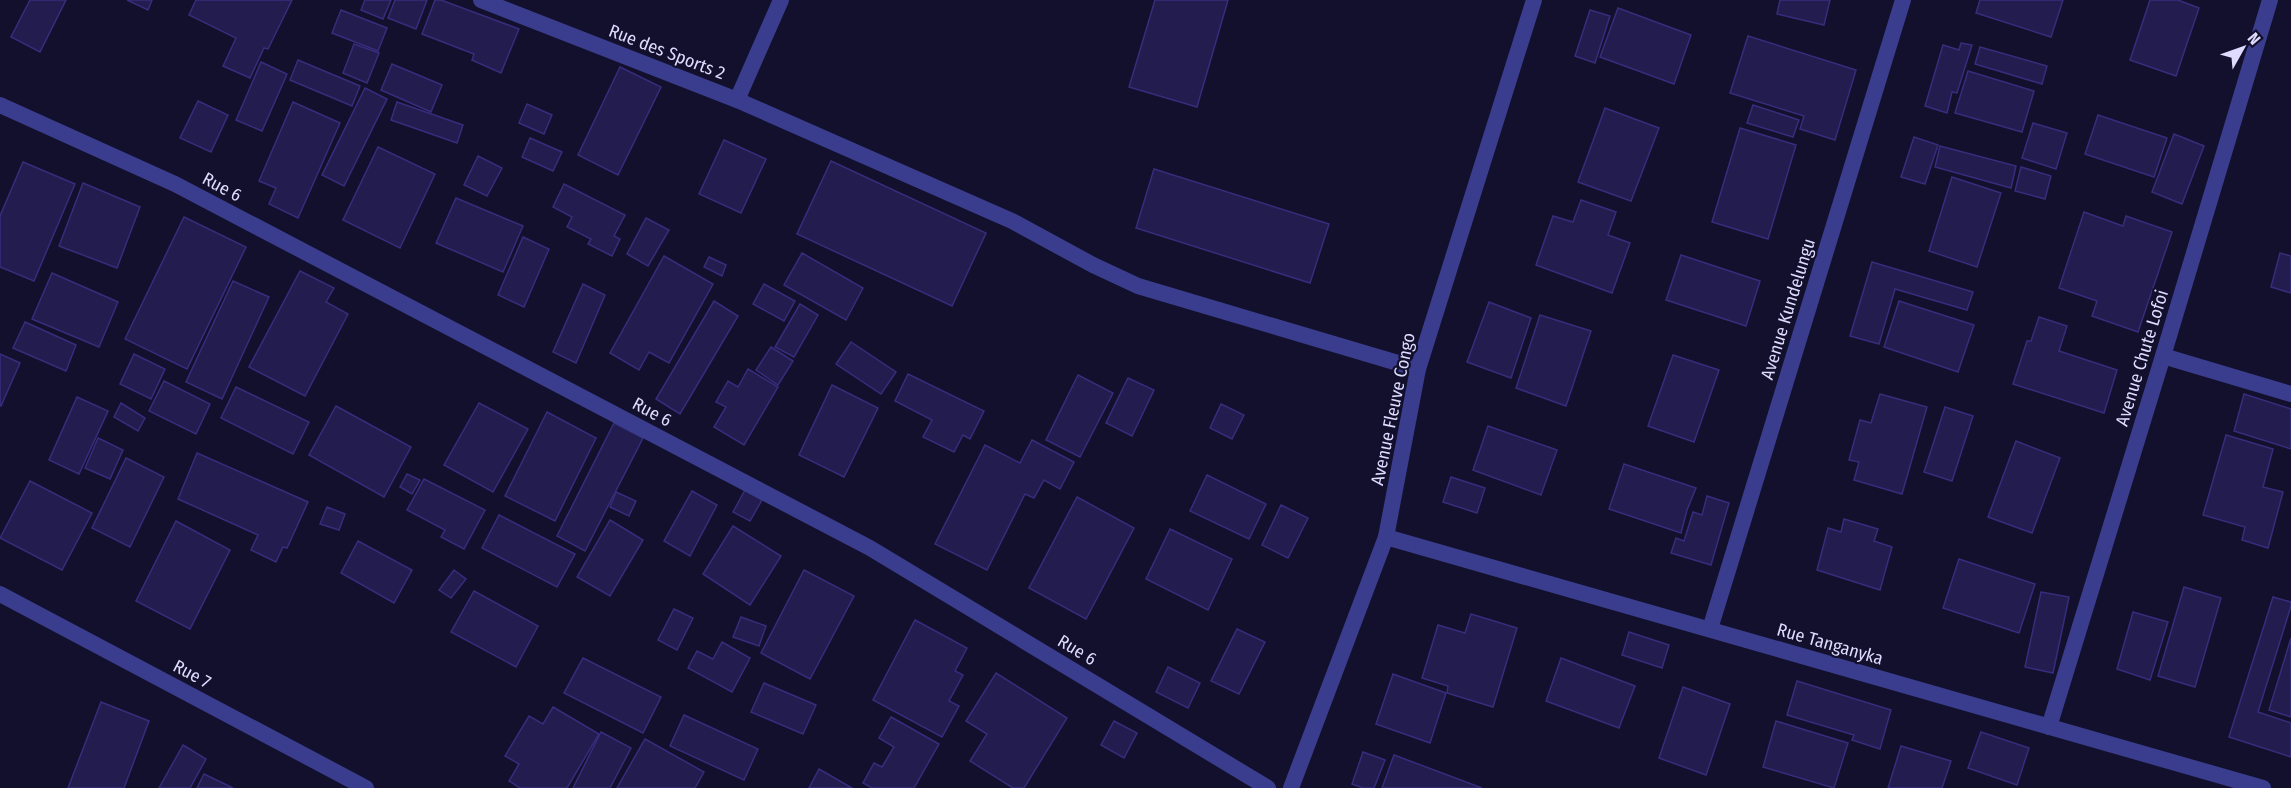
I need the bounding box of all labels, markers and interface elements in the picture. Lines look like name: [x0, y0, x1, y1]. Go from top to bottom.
north arrow: [2213, 18, 2273, 78]
street label: Rue des Sports 2: [606, 20, 728, 84]
text: N: [2244, 29, 2264, 48]
street label: Rue 6: [199, 168, 245, 206]
street label: Avenue Kundelungu: [1756, 236, 1820, 382]
street label: Avenue Chute Lofoi: [2111, 287, 2173, 429]
street label: Avenue Fleuve Congo: [1366, 331, 1420, 487]
street label: Rue 6: [629, 393, 675, 431]
street label: Rue Tanganyka: [1774, 618, 1886, 670]
street label: Rue 6: [1054, 630, 1100, 670]
street label: Rue 7: [169, 655, 215, 693]

